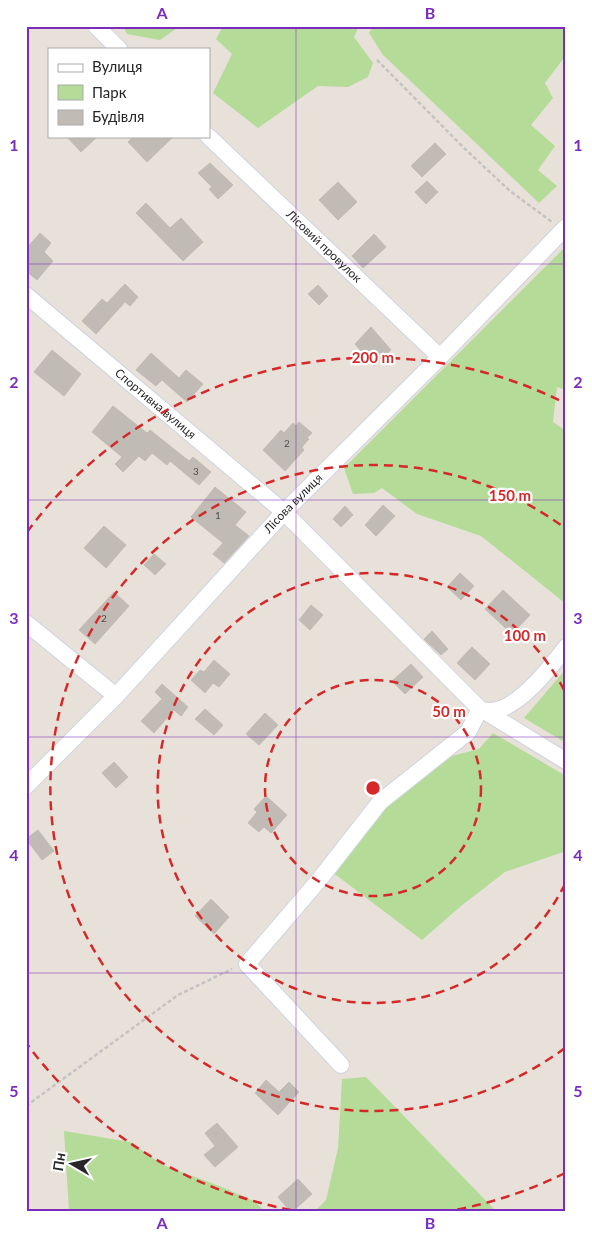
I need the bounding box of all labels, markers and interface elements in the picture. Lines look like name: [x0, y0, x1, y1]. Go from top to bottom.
text: A: [155, 3, 168, 22]
text: B: [425, 3, 435, 22]
legend: [48, 48, 210, 138]
text: Вулиця: [92, 57, 142, 75]
text: Парк: [92, 83, 127, 101]
text: Будівля: [92, 107, 144, 125]
text: 1: [9, 135, 19, 154]
text: 1: [573, 135, 583, 154]
street label: Лісовий провулок: [283, 206, 366, 286]
text: 200 m: [352, 348, 394, 366]
street label: Спортивна вулиця: [112, 365, 199, 442]
text: 2: [9, 372, 19, 391]
text: 2: [573, 372, 583, 391]
house number: 2: [284, 437, 290, 449]
house number: 3: [193, 465, 199, 477]
street label: Лісова вулиця: [260, 470, 325, 537]
text: 150 m: [489, 486, 531, 504]
house number: 1: [215, 509, 221, 521]
text: 3: [9, 608, 19, 627]
text: 3: [573, 608, 583, 627]
house number: 2: [101, 612, 107, 624]
text: 100 m: [504, 626, 546, 644]
text: 50 m: [432, 702, 466, 720]
centre of rings: [364, 779, 382, 797]
text: 4: [9, 845, 19, 864]
text: 4: [573, 845, 583, 864]
text: 5: [9, 1081, 19, 1100]
text: 5: [573, 1081, 583, 1100]
north arrow: [48, 1140, 98, 1190]
text: Пн: [49, 1151, 68, 1172]
text: A: [155, 1213, 168, 1232]
text: B: [425, 1213, 435, 1232]

